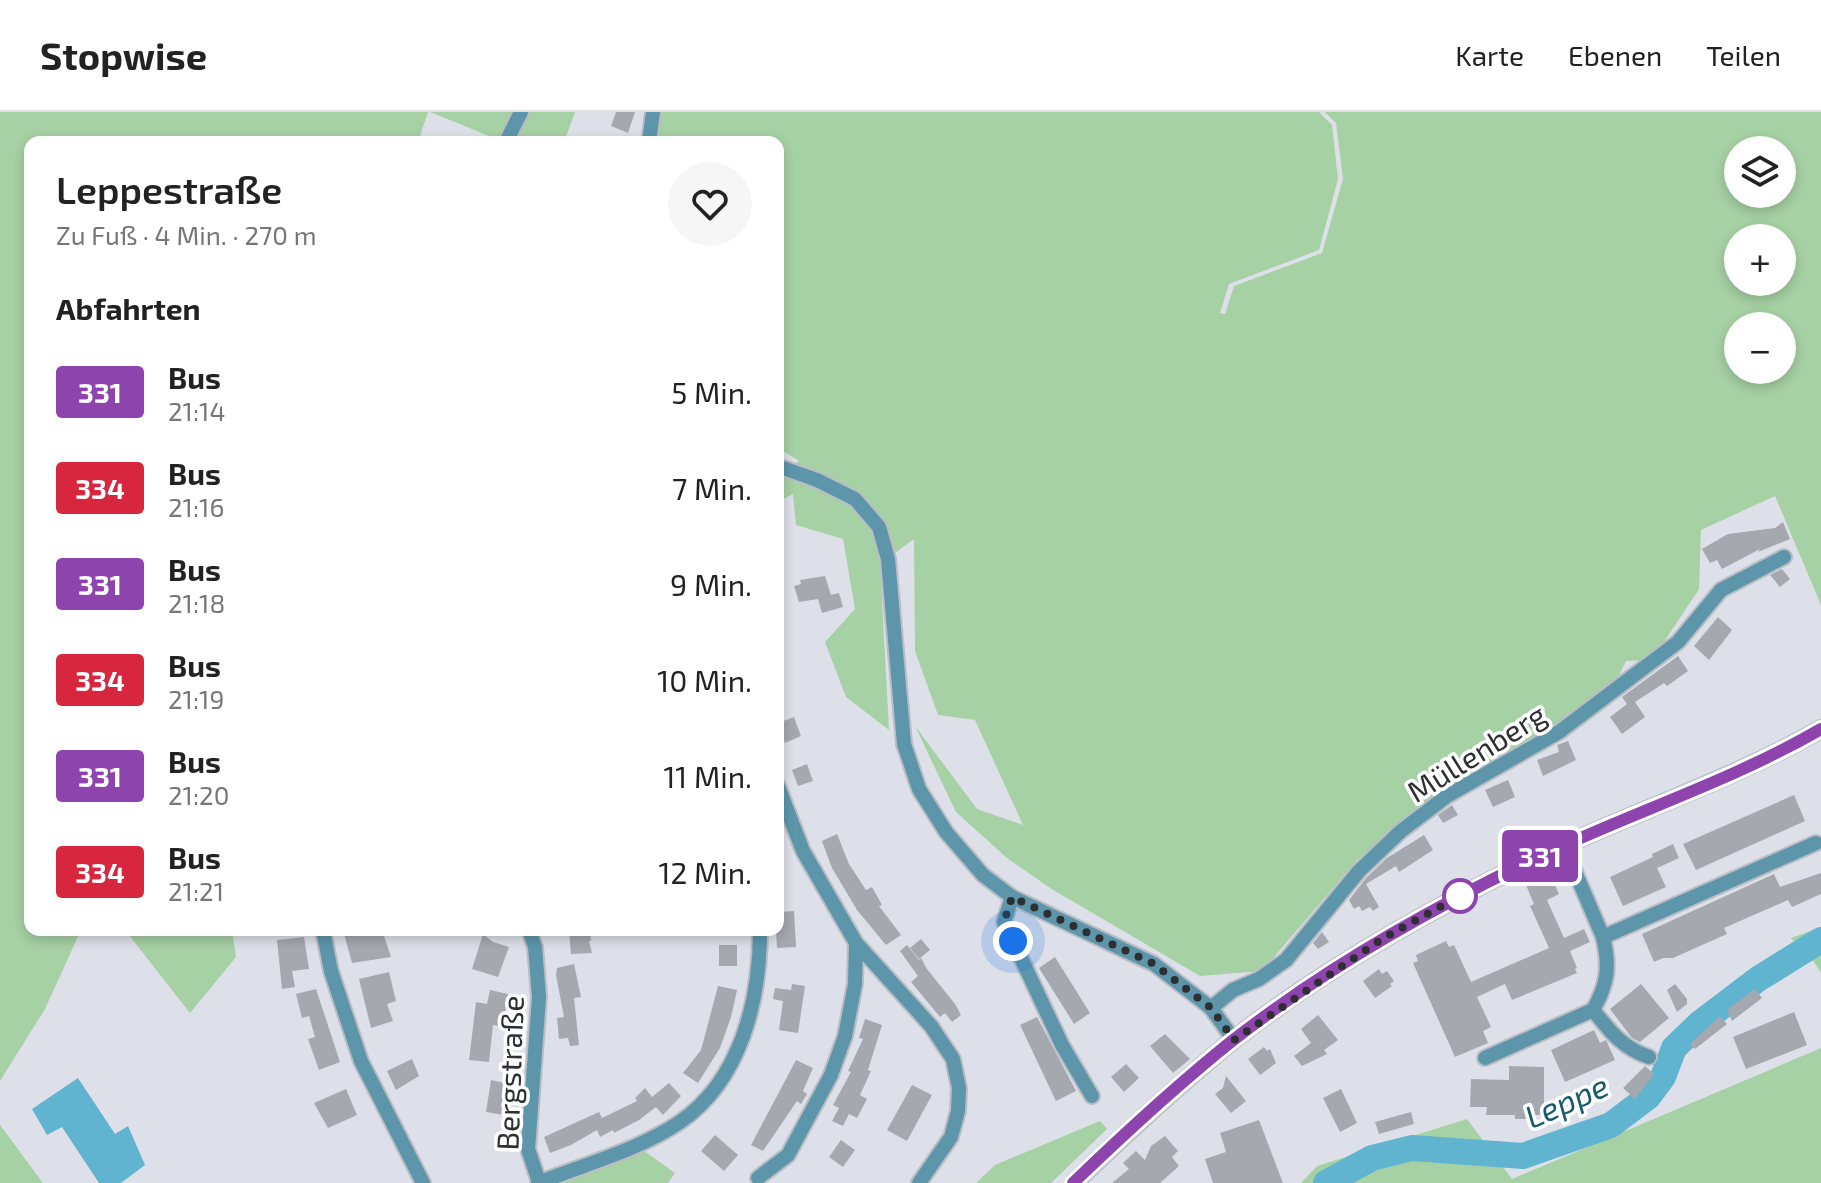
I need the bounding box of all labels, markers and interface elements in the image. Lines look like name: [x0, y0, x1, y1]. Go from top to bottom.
text: Stopwise: [40, 32, 207, 78]
text: Karte: [1455, 38, 1524, 72]
text: Ebenen: [1568, 38, 1662, 72]
text: Teilen: [1706, 38, 1781, 72]
map controls: [1724, 136, 1796, 384]
button: layers: [1724, 136, 1796, 208]
button: heart: [668, 162, 752, 246]
text: Leppestraße: [56, 166, 282, 212]
text: Zu Fuß · 4 Min. · 270 m: [56, 219, 317, 250]
button: +: [1724, 224, 1796, 296]
text: Abfahrten: [56, 290, 201, 326]
button: −: [1724, 312, 1796, 384]
text: Bus: [168, 359, 221, 395]
text: 5 Min.: [671, 374, 752, 410]
text: 331: [78, 375, 122, 409]
text: 21:14: [168, 395, 225, 426]
text: Bus: [168, 455, 221, 491]
text: 7 Min.: [672, 470, 752, 506]
text: 334: [75, 471, 125, 505]
text: 21:16: [168, 491, 224, 522]
text: Bus: [168, 551, 221, 587]
text: 9 Min.: [670, 566, 752, 602]
text: 331: [78, 567, 122, 601]
text: 21:18: [168, 587, 225, 618]
text: Bus: [168, 647, 221, 683]
text: 10 Min.: [657, 662, 752, 698]
text: 334: [75, 663, 125, 697]
text: 21:19: [168, 683, 224, 714]
street label: Müllenberg: [1400, 695, 1552, 809]
text: Bus: [168, 743, 221, 779]
text: 11 Min.: [663, 758, 752, 794]
text: 331: [78, 759, 122, 793]
text: 21:20: [168, 779, 229, 810]
line badge: 331: [1494, 830, 1586, 882]
text: Bus: [168, 839, 221, 875]
text: 331: [1518, 839, 1562, 873]
text: 12 Min.: [658, 854, 752, 890]
text: 334: [75, 855, 125, 889]
text: 21:21: [168, 875, 224, 906]
unlabelled marker: [1443, 879, 1477, 913]
your location: [993, 921, 1033, 961]
street label: Bergstraße: [488, 995, 530, 1151]
water label: Leppe: [1518, 1065, 1614, 1136]

